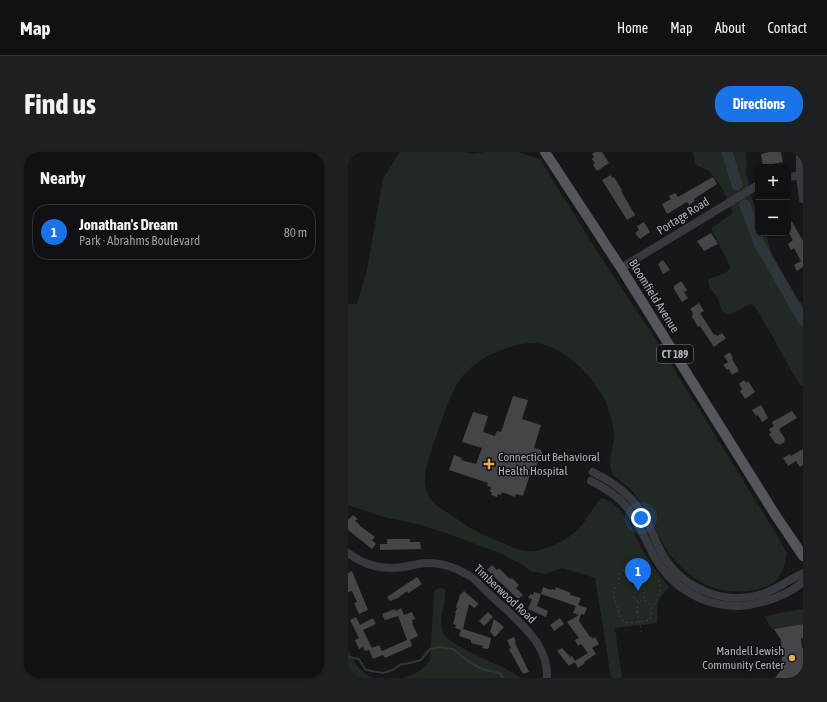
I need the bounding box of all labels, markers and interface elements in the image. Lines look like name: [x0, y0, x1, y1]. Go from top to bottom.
text: Map: [20, 17, 51, 39]
text: Home: [617, 20, 648, 36]
text: Map: [670, 20, 693, 36]
text: About: [715, 20, 746, 36]
text: Contact: [768, 20, 807, 36]
button: Directions: [715, 86, 803, 122]
text: Find us: [24, 88, 96, 120]
map controls: [755, 164, 791, 236]
button: +: [755, 164, 791, 200]
text: Nearby: [40, 168, 86, 188]
street label: Portage Road: [654, 194, 712, 238]
button: −: [755, 200, 791, 236]
text: Jonathan's Dream: [79, 216, 178, 233]
text: 1: [51, 225, 57, 240]
text: 80 m: [284, 225, 307, 240]
text: Park · Abrahms Boulevard: [79, 233, 200, 248]
street label: Bloomfield Avenue: [626, 257, 682, 335]
road number: CT 189: [657, 345, 693, 363]
place label: Connecticut Behavioral Health Hospital: [498, 450, 601, 478]
marker: Connecticut Behavioral Health Hospital: [483, 458, 495, 470]
your location: [631, 508, 651, 528]
pin: 1: [625, 558, 651, 591]
street label: Timberwood Road: [471, 562, 539, 626]
place label: Mandell Jewish Community Center: [702, 644, 784, 672]
marker: Mandell Jewish Community Center: [787, 653, 797, 663]

